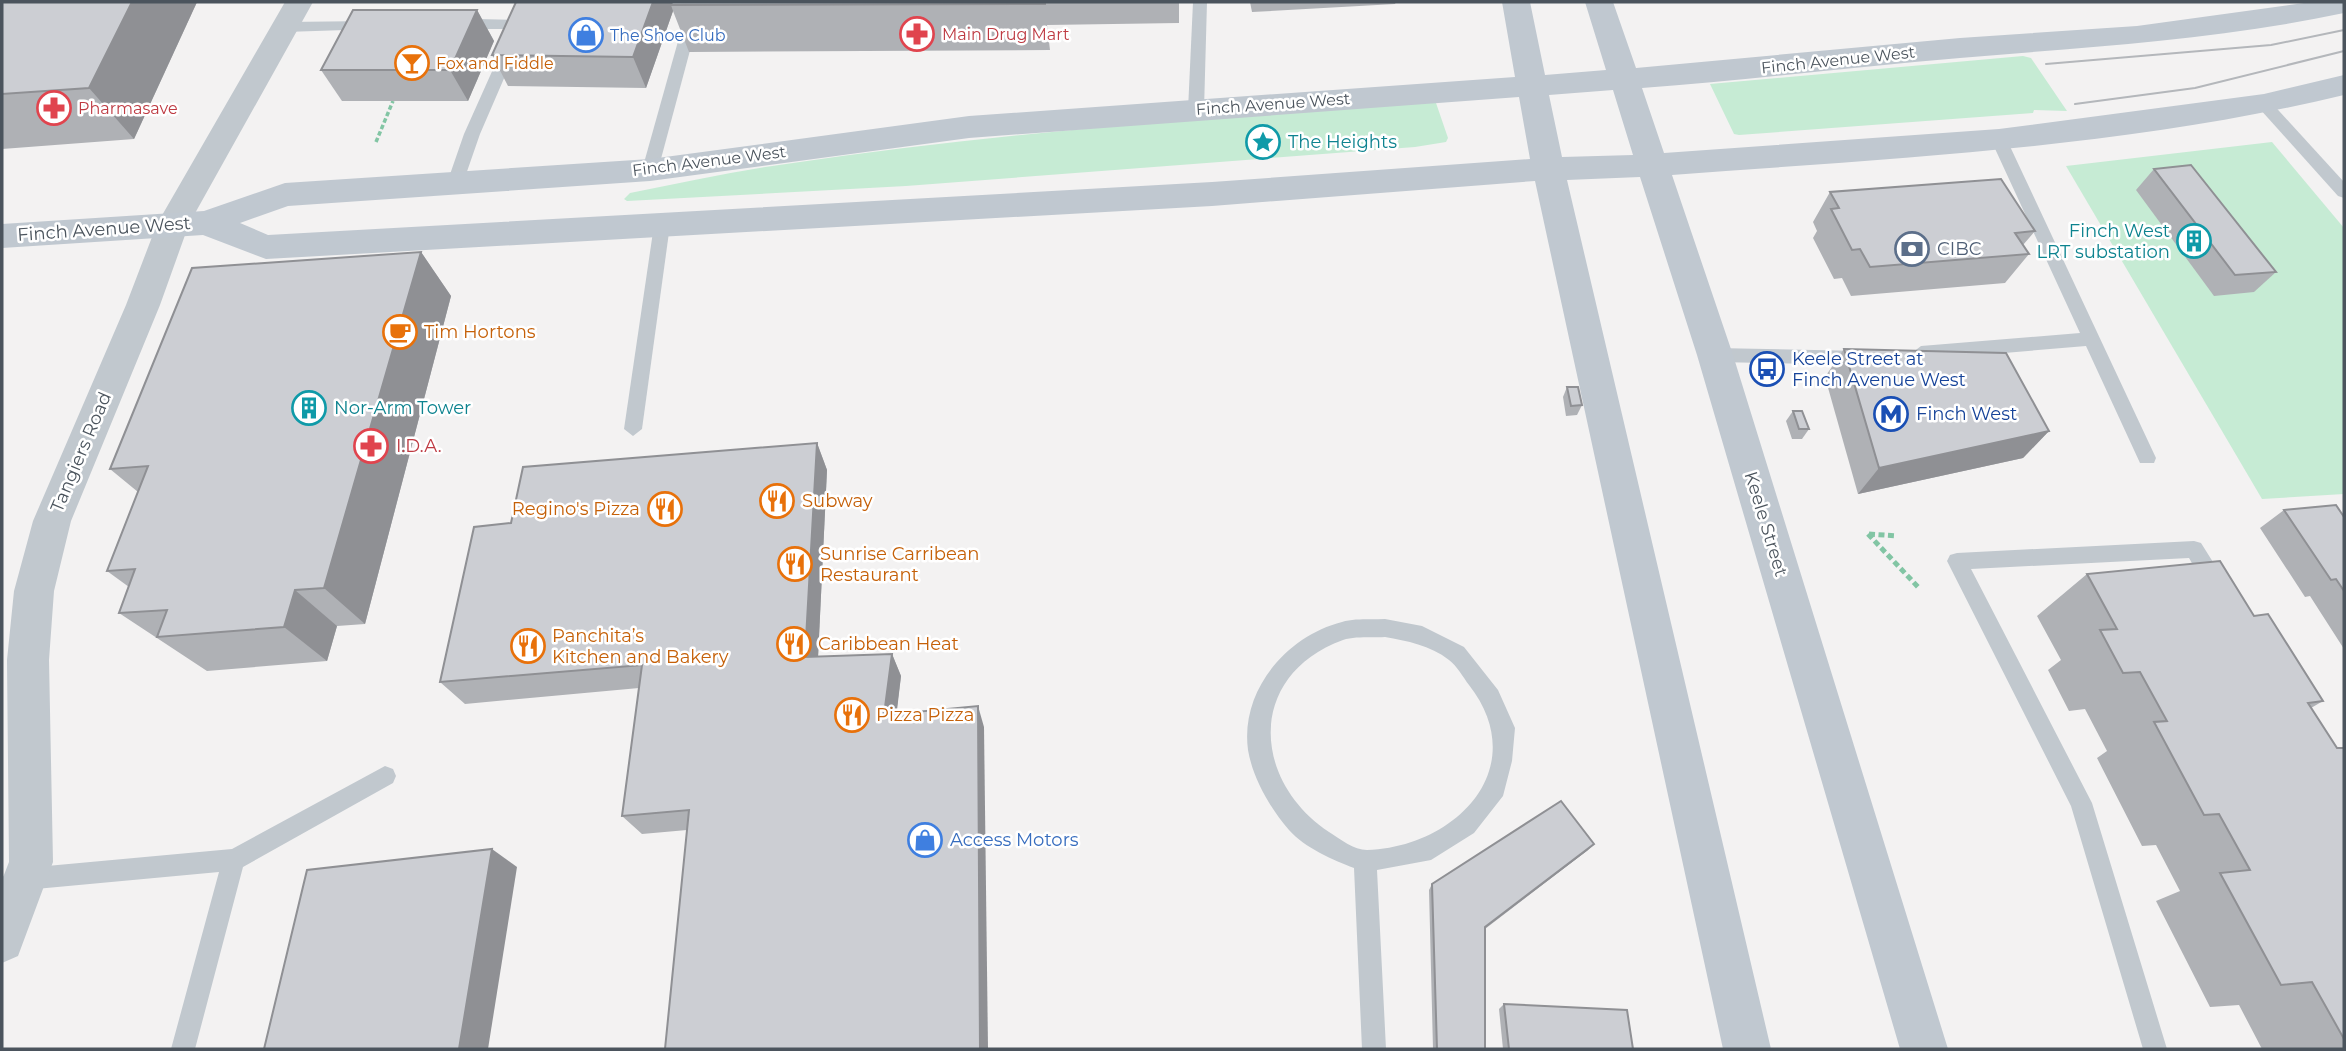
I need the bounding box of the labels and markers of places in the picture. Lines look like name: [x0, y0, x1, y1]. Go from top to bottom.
pharmacy icon: Main Drug Mart: [898, 15, 936, 53]
shop icon: The Shoe Club: [567, 16, 605, 54]
place label: Main Drug Mart: [942, 25, 1070, 44]
place label: The Shoe Club: [610, 26, 726, 45]
bar icon: Fox and Fiddle: [393, 44, 431, 82]
place label: Fox and Fiddle: [436, 54, 554, 73]
pharmacy icon: Pharmasave: [35, 89, 73, 127]
place label: Pharmasave: [78, 99, 178, 118]
place icon: The Heights: [1244, 123, 1282, 161]
place label: The Heights: [1288, 131, 1397, 153]
place label: Finch West LRT substation: [2036, 220, 2170, 263]
building icon: Finch West LRT substation: [2175, 222, 2213, 260]
bank icon: CIBC: [1893, 230, 1931, 268]
place label: CIBC: [1937, 238, 1982, 260]
cafe icon: Tim Hortons: [381, 313, 419, 351]
place label: Tim Hortons: [424, 321, 536, 343]
place label: Keele Street at Finch Avenue West: [1792, 348, 1966, 391]
bus stop icon: Keele Street at Finch Avenue West: [1748, 350, 1786, 388]
building icon: Nor-Arm Tower: [290, 389, 328, 427]
metro station icon: Finch West: [1872, 395, 1910, 433]
place label: Nor-Arm Tower: [334, 397, 471, 419]
place label: Finch West: [1916, 403, 2017, 425]
pharmacy icon: I.D.A.: [352, 427, 390, 465]
place label: I.D.A.: [396, 435, 442, 457]
restaurant icon: Subway: [758, 482, 796, 520]
restaurant icon: Regino's Pizza: [646, 490, 684, 528]
place label: Subway: [802, 490, 873, 512]
place label: Regino's Pizza: [512, 498, 640, 520]
place label: Sunrise Carribean Restaurant: [820, 543, 979, 586]
restaurant icon: Sunrise Carribean Restaurant: [776, 545, 814, 583]
place label: Panchita’s Kitchen and Bakery: [552, 625, 729, 668]
restaurant icon: Caribbean Heat: [775, 625, 813, 663]
restaurant icon: Panchita’s Kitchen and Bakery: [509, 627, 547, 665]
place label: Caribbean Heat: [818, 633, 959, 655]
restaurant icon: Pizza Pizza: [833, 696, 871, 734]
place label: Pizza Pizza: [876, 704, 974, 726]
shop icon: Access Motors: [906, 821, 944, 859]
place label: Access Motors: [950, 829, 1079, 851]

